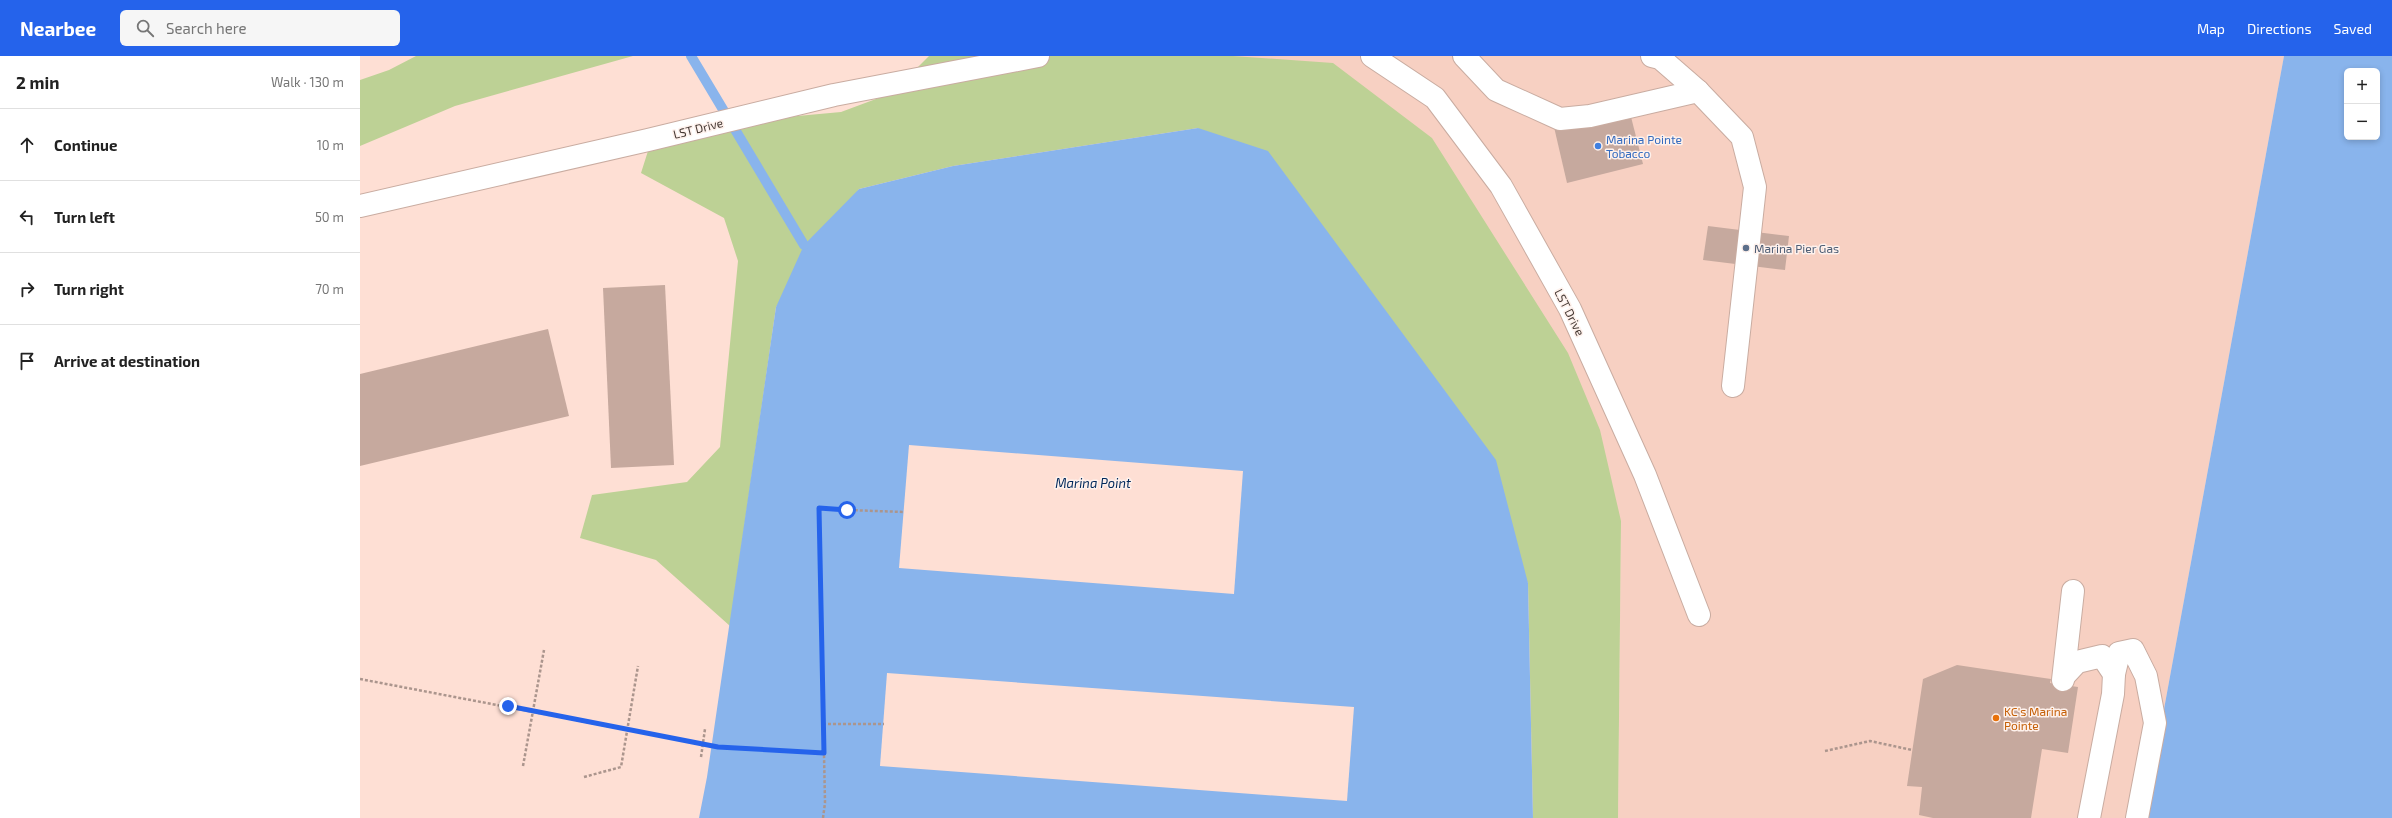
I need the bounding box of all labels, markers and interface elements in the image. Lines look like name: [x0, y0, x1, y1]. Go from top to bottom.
search box: [120, 10, 400, 46]
text: Nearbee: [20, 17, 96, 40]
icon: search: [134, 17, 156, 39]
text: Search here: [166, 19, 247, 37]
text: Map: [2197, 20, 2225, 37]
text: Directions: [2247, 20, 2312, 37]
text: Saved: [2334, 20, 2372, 37]
map controls: [2344, 68, 2380, 140]
button: +: [2344, 68, 2380, 104]
text: 2 min: [16, 72, 59, 92]
text: Walk · 130 m: [271, 74, 344, 90]
button: −: [2344, 104, 2380, 140]
street label: LST Drive: [672, 115, 724, 141]
place label: Marina Pointe Tobacco: [1606, 132, 1682, 160]
icon: ahead: [16, 134, 38, 156]
text: Continue: [54, 136, 117, 154]
text: 10 m: [317, 137, 344, 153]
marker: Marina Pointe Tobacco: [1593, 141, 1603, 151]
icon: left: [16, 206, 38, 228]
text: Turn left: [54, 208, 115, 226]
text: 50 m: [315, 209, 344, 225]
place label: Marina Pier Gas: [1754, 241, 1839, 255]
marker: Marina Pier Gas: [1741, 243, 1751, 253]
icon: right: [16, 278, 38, 300]
text: Turn right: [54, 280, 124, 298]
text: 70 m: [315, 281, 344, 297]
street label: LST Drive: [1552, 286, 1588, 338]
icon: arrive: [16, 350, 38, 372]
text: Arrive at destination: [54, 352, 200, 370]
water label: Marina Point: [1055, 475, 1131, 491]
route start: [838, 501, 856, 519]
route end: [499, 697, 517, 715]
place label: KC's Marina Pointe: [2004, 704, 2067, 732]
marker: KC's Marina Pointe: [1991, 713, 2001, 723]

